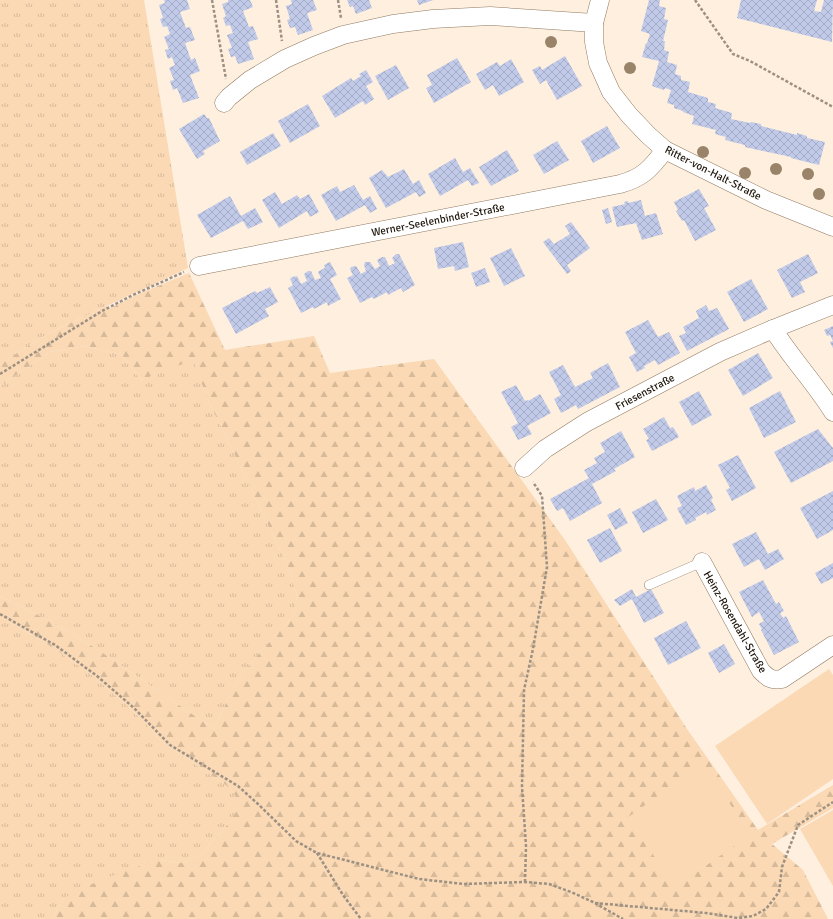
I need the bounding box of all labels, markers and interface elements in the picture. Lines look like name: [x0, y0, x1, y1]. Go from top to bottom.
street label: Ritter-von-Halt-Straße: [663, 143, 763, 203]
street label: Werner-Seelenbinder-Straße: [370, 201, 506, 239]
street label: Friesenstraße: [613, 371, 677, 413]
street label: Heinz-Rosendahl-Straße: [701, 569, 769, 675]

